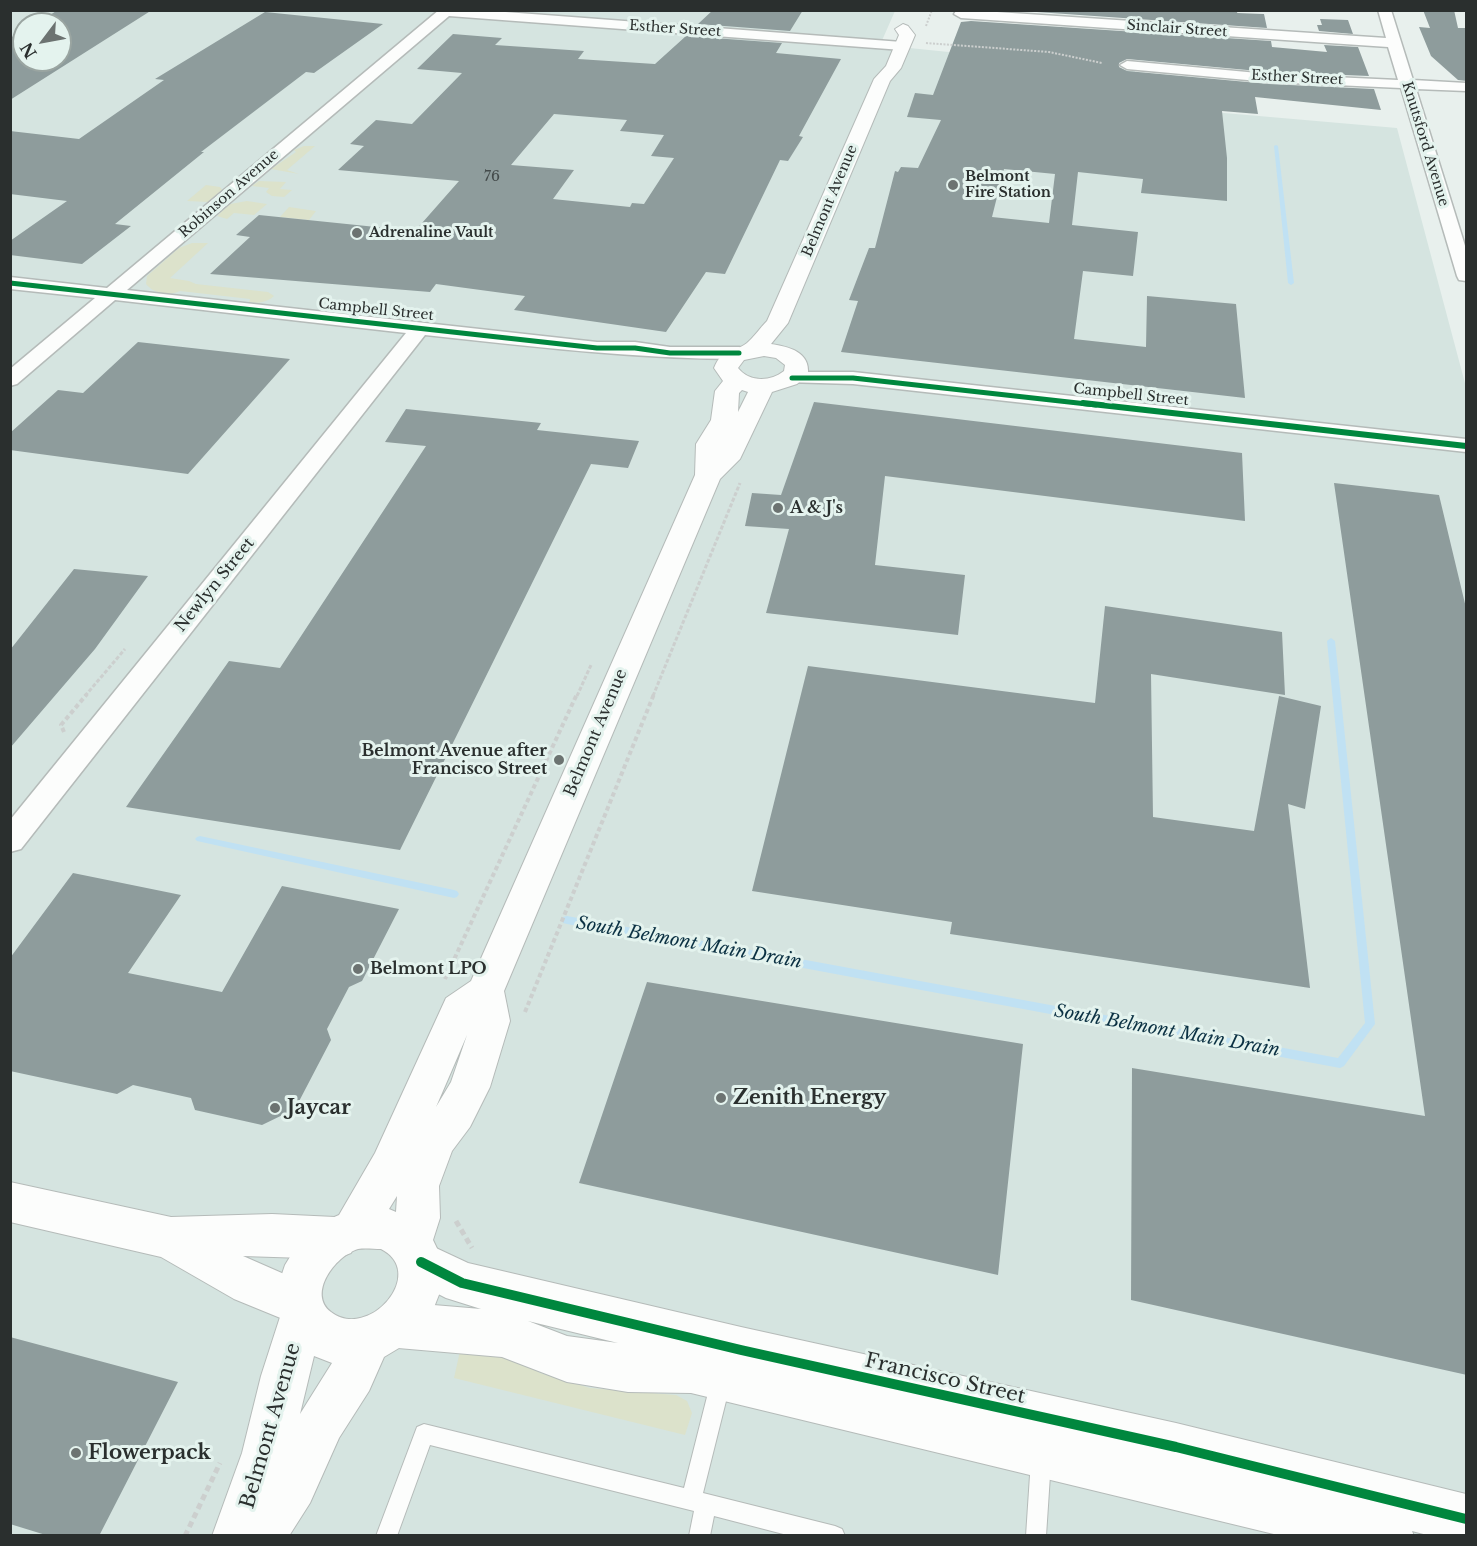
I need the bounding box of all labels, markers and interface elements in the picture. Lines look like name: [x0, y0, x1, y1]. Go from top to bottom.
north arrow: [12, 12, 72, 72]
street label: Esther Street: [628, 17, 722, 41]
street label: Sinclair Street: [1126, 17, 1228, 41]
text: N: [16, 39, 41, 62]
street label: Esther Street: [1250, 67, 1344, 89]
street label: Knutsford Avenue: [1398, 80, 1452, 208]
street label: Belmont Avenue: [799, 143, 861, 259]
street label: Robinson Avenue: [176, 146, 282, 242]
house number: 76: [484, 169, 500, 185]
place label: Belmont Fire Station: [965, 169, 1051, 202]
marker: Belmont Fire Station: [946, 178, 960, 192]
place label: Adrenaline Vault: [369, 225, 493, 241]
marker: Adrenaline Vault: [350, 226, 364, 240]
street label: Campbell Street: [317, 296, 435, 324]
street label: Campbell Street: [1072, 381, 1190, 409]
place label: A & J's: [790, 498, 843, 518]
marker: A & J's: [771, 501, 785, 515]
street label: Newlyn Street: [171, 534, 259, 636]
street label: Belmont Avenue: [560, 666, 632, 800]
place label: Belmont Avenue after Francisco Street: [362, 741, 547, 779]
marker: Belmont Avenue after Francisco Street: [552, 753, 566, 767]
water label: South Belmont Main Drain: [575, 913, 803, 973]
place label: Belmont LPO: [370, 959, 487, 979]
marker: Belmont LPO: [351, 962, 365, 976]
water label: South Belmont Main Drain: [1053, 1001, 1281, 1061]
place label: Zenith Energy: [733, 1086, 886, 1110]
marker: Zenith Energy: [714, 1091, 728, 1105]
place label: Jaycar: [287, 1096, 351, 1120]
marker: Jaycar: [268, 1101, 282, 1115]
street label: Belmont Avenue: [236, 1340, 306, 1512]
street label: Francisco Street: [862, 1349, 1028, 1409]
place label: Flowerpack: [88, 1441, 211, 1465]
marker: Flowerpack: [69, 1446, 83, 1460]

